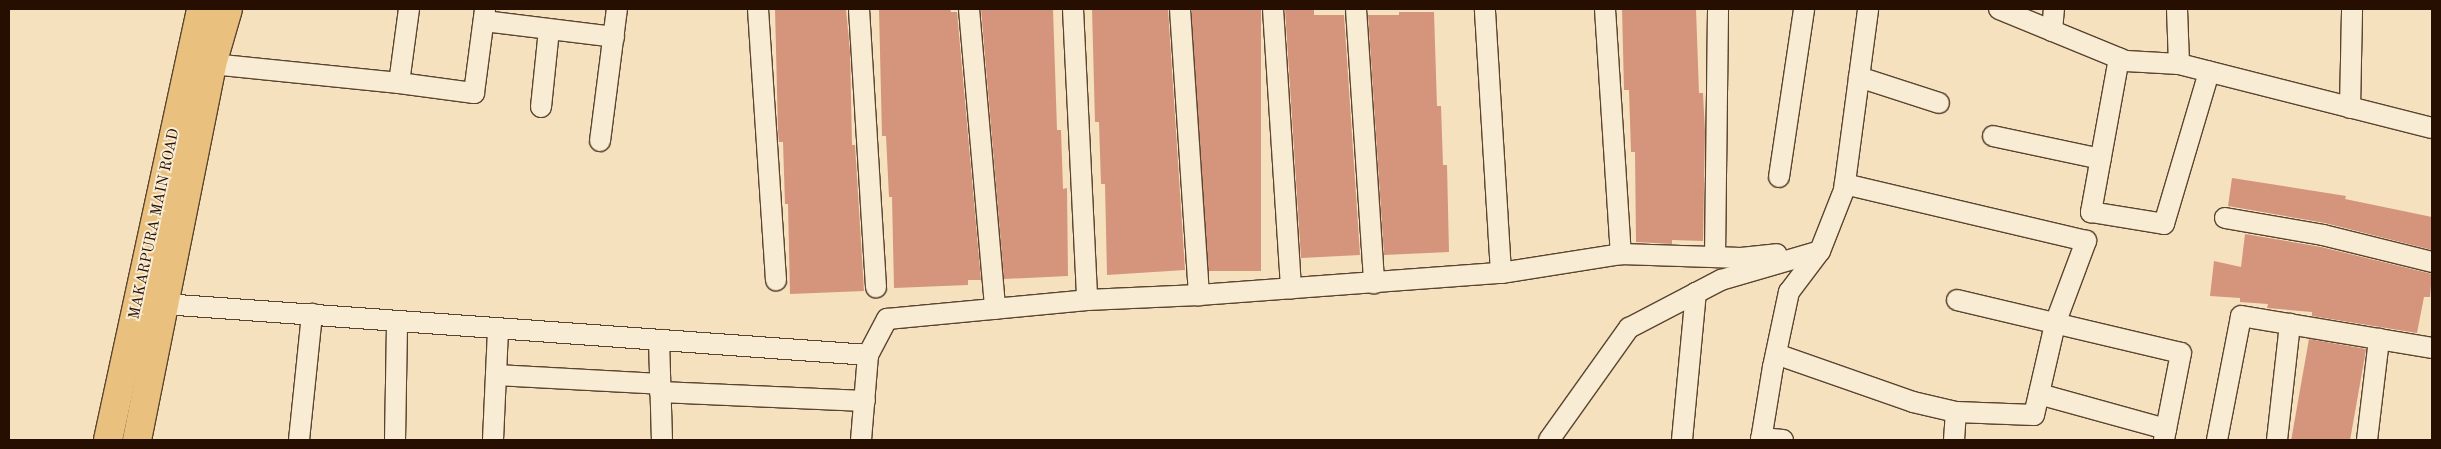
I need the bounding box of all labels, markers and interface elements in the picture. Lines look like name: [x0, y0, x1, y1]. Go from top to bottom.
street label: MAKARPURA MAIN ROAD: [126, 127, 184, 321]

